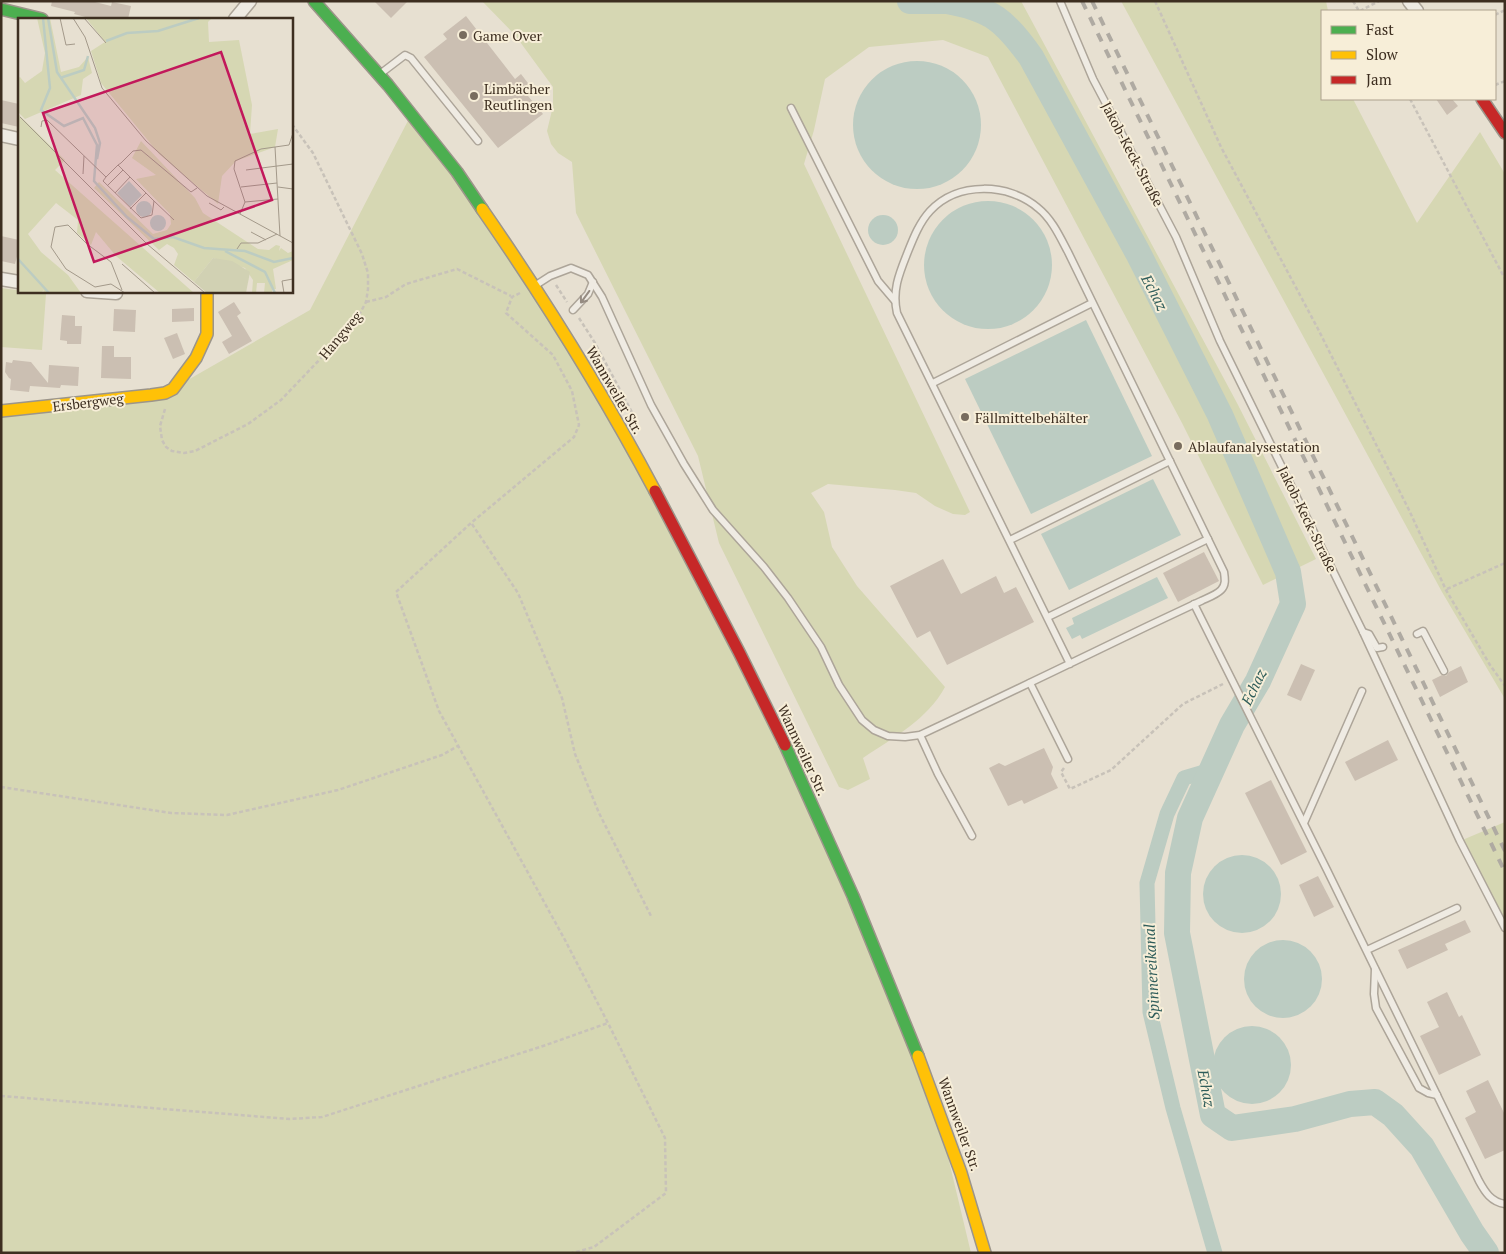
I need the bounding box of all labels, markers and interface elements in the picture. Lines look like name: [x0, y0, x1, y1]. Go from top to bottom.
legend: [1321, 10, 1496, 100]
inset map: [18, 18, 292, 292]
text: Fast: [1366, 19, 1394, 39]
place label: Game Over: [473, 26, 542, 45]
marker: Game Over: [457, 29, 469, 41]
text: Slow: [1366, 44, 1399, 64]
text: Jam: [1366, 69, 1392, 89]
place label: Limbächer Reutlingen: [484, 79, 553, 114]
marker: Limbächer Reutlingen: [468, 90, 480, 102]
street label: Jakob-Keck-Straße: [1097, 98, 1169, 210]
water label: Echaz: [1137, 270, 1173, 314]
one-way arrow: [579, 290, 590, 303]
street label: Hangweg: [314, 306, 366, 363]
street label: Wannweiler Str.: [582, 343, 648, 437]
street label: Ersbergweg: [51, 388, 125, 416]
place label: Fällmittelbehälter: [975, 408, 1088, 427]
marker: Fällmittelbehälter: [959, 411, 971, 423]
place label: Ablaufanalysestation: [1188, 437, 1321, 456]
marker: Ablaufanalysestation: [1172, 440, 1184, 452]
street label: Jakob-Keck-Straße: [1274, 463, 1342, 575]
water label: Echaz: [1235, 665, 1270, 709]
street label: Wannweiler Str.: [774, 701, 832, 799]
water label: Spinnereikanal: [1138, 923, 1163, 1020]
water label: Echaz: [1193, 1067, 1221, 1109]
street label: Wannweiler Str.: [934, 1074, 986, 1174]

